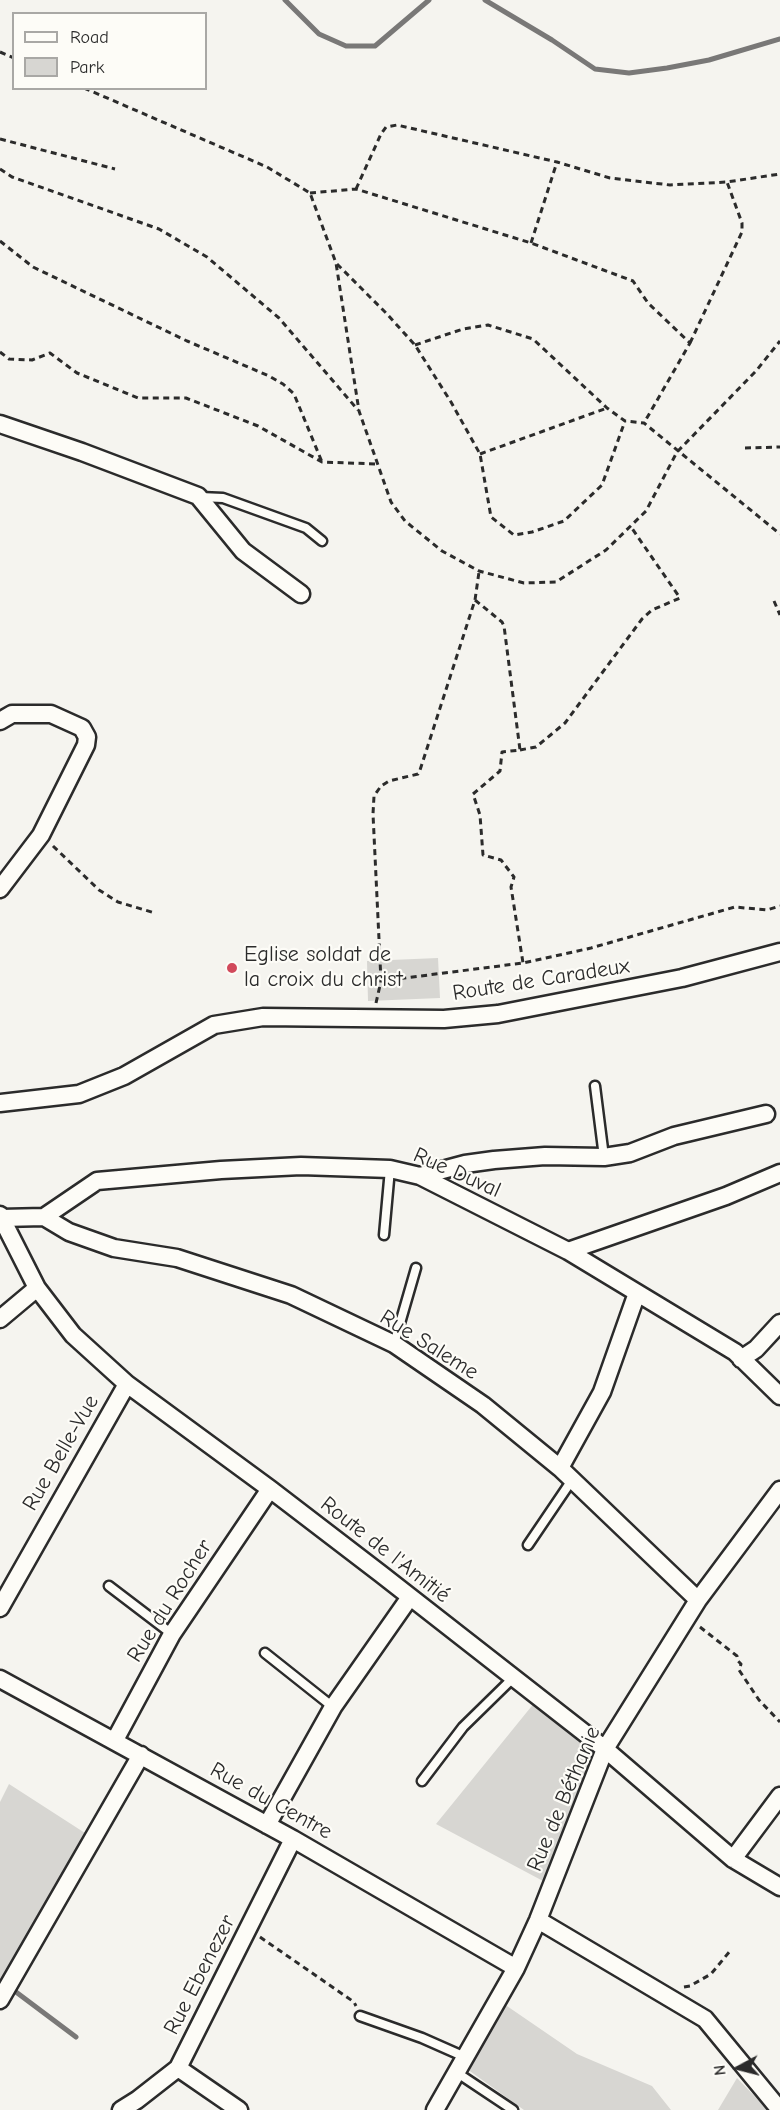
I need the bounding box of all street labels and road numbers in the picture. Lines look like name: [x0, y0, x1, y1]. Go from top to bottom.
street label: Route de Caradeux: [451, 953, 631, 1007]
street label: Rue Duval: [409, 1142, 505, 1204]
street label: Rue Saleme: [375, 1304, 483, 1386]
street label: Rue Belle-Vue: [17, 1390, 105, 1516]
street label: Route de l'Amitié: [315, 1491, 455, 1609]
street label: Rue du Rocher: [122, 1535, 218, 1667]
street label: Rue de Béthanie: [522, 1722, 606, 1876]
street label: Rue du Centre: [205, 1757, 337, 1845]
street label: Rue Ebenezer: [159, 1911, 241, 2039]

